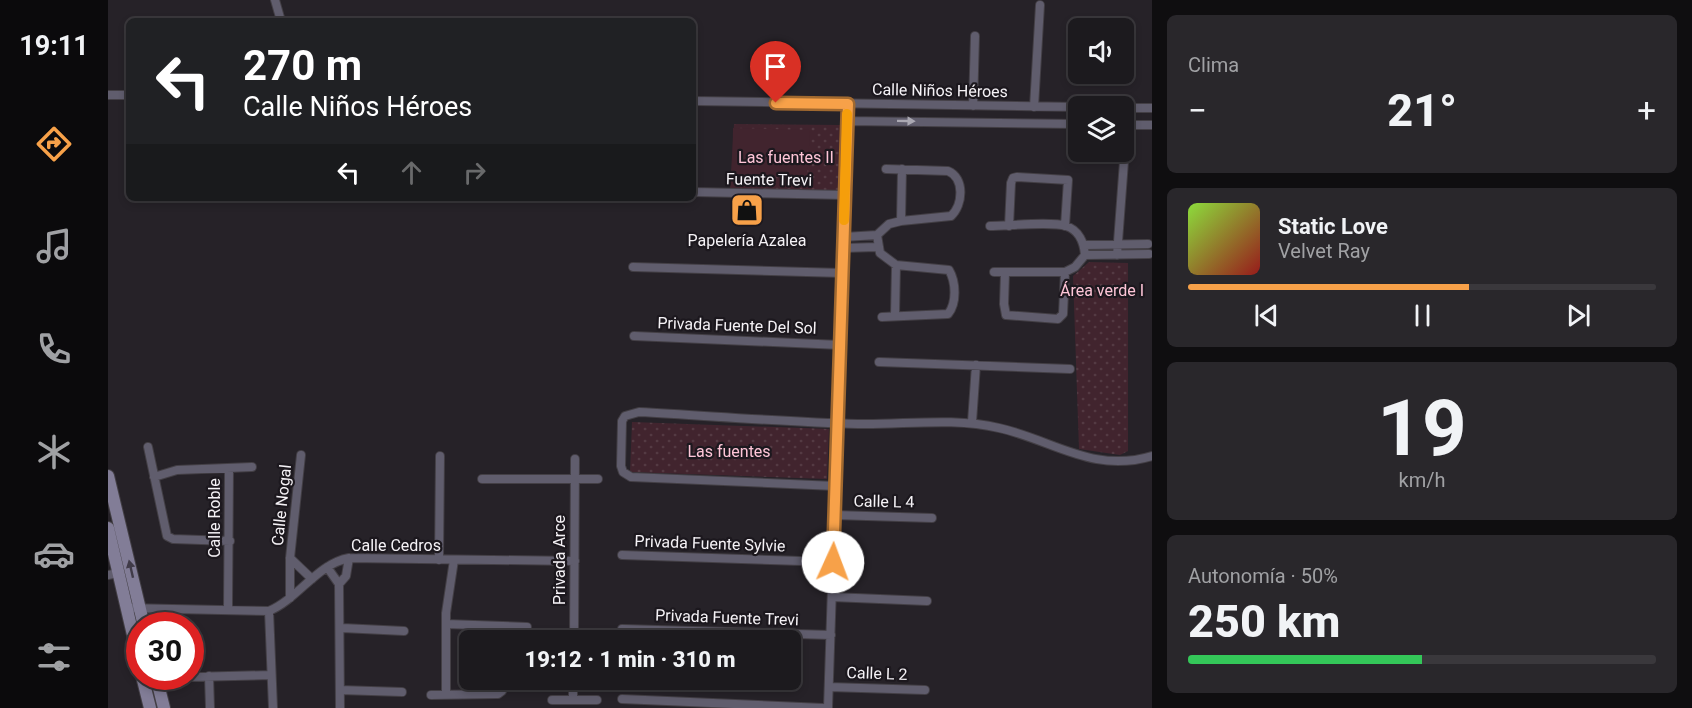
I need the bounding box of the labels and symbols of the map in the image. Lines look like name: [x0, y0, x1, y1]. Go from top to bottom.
pin: [750, 41, 801, 103]
street label: Calle Niños Héroes: [872, 80, 1008, 101]
one-way arrow: [896, 117, 915, 126]
park label: Las fuentes II: [738, 148, 834, 167]
street label: Fuente Trevi: [726, 169, 812, 190]
shop icon: Papelería Azalea: [729, 192, 765, 228]
place label: Papelería Azalea: [688, 231, 806, 250]
park label: Área verde I: [1060, 281, 1144, 300]
street label: Privada Fuente Del Sol: [657, 313, 817, 338]
park label: Las fuentes: [687, 442, 771, 461]
street label: Calle Nogal: [268, 464, 295, 547]
street label: Calle Roble: [205, 478, 224, 558]
street label: Calle L 4: [853, 491, 915, 512]
street label: Privada Arce: [550, 515, 569, 605]
position arrow: [801, 530, 865, 594]
street label: Privada Fuente Sylvie: [634, 531, 786, 556]
street label: Calle Cedros: [351, 536, 441, 555]
one-way arrow: [125, 559, 135, 578]
street label: Privada Fuente Trevi: [655, 605, 799, 630]
speed limit sign: 30: [126, 612, 204, 690]
street label: Calle L 2: [846, 663, 908, 684]

